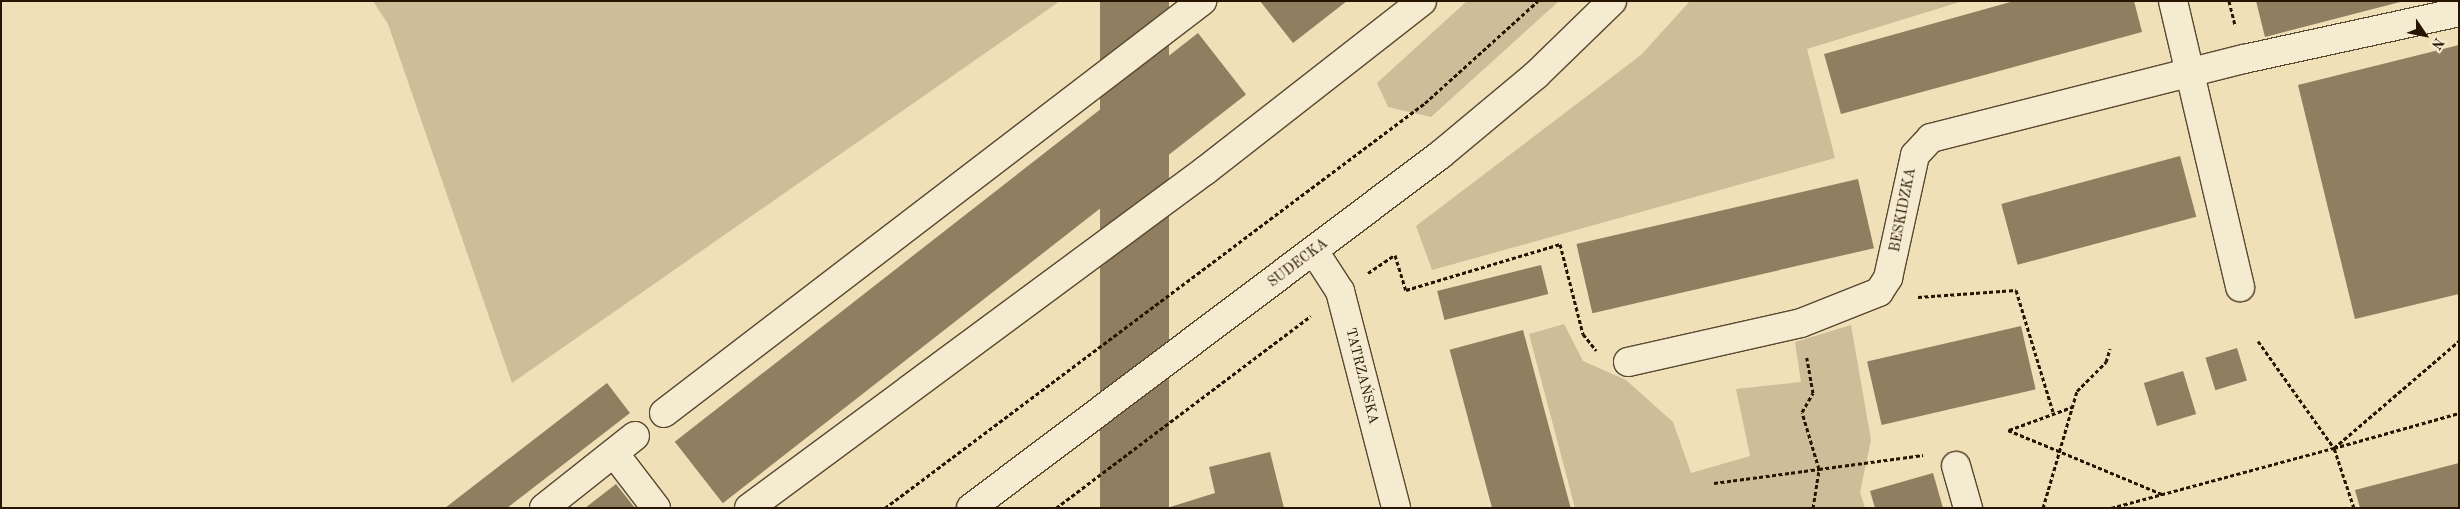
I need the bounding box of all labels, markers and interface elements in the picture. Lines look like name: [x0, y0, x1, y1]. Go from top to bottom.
north arrow: [2400, 10, 2450, 60]
text: N: [2429, 35, 2446, 52]
street label: BESKIDZKA: [1887, 166, 1919, 254]
street label: SUDECKA: [1265, 235, 1331, 291]
street label: TATRZAŃSKA: [1342, 326, 1382, 426]

